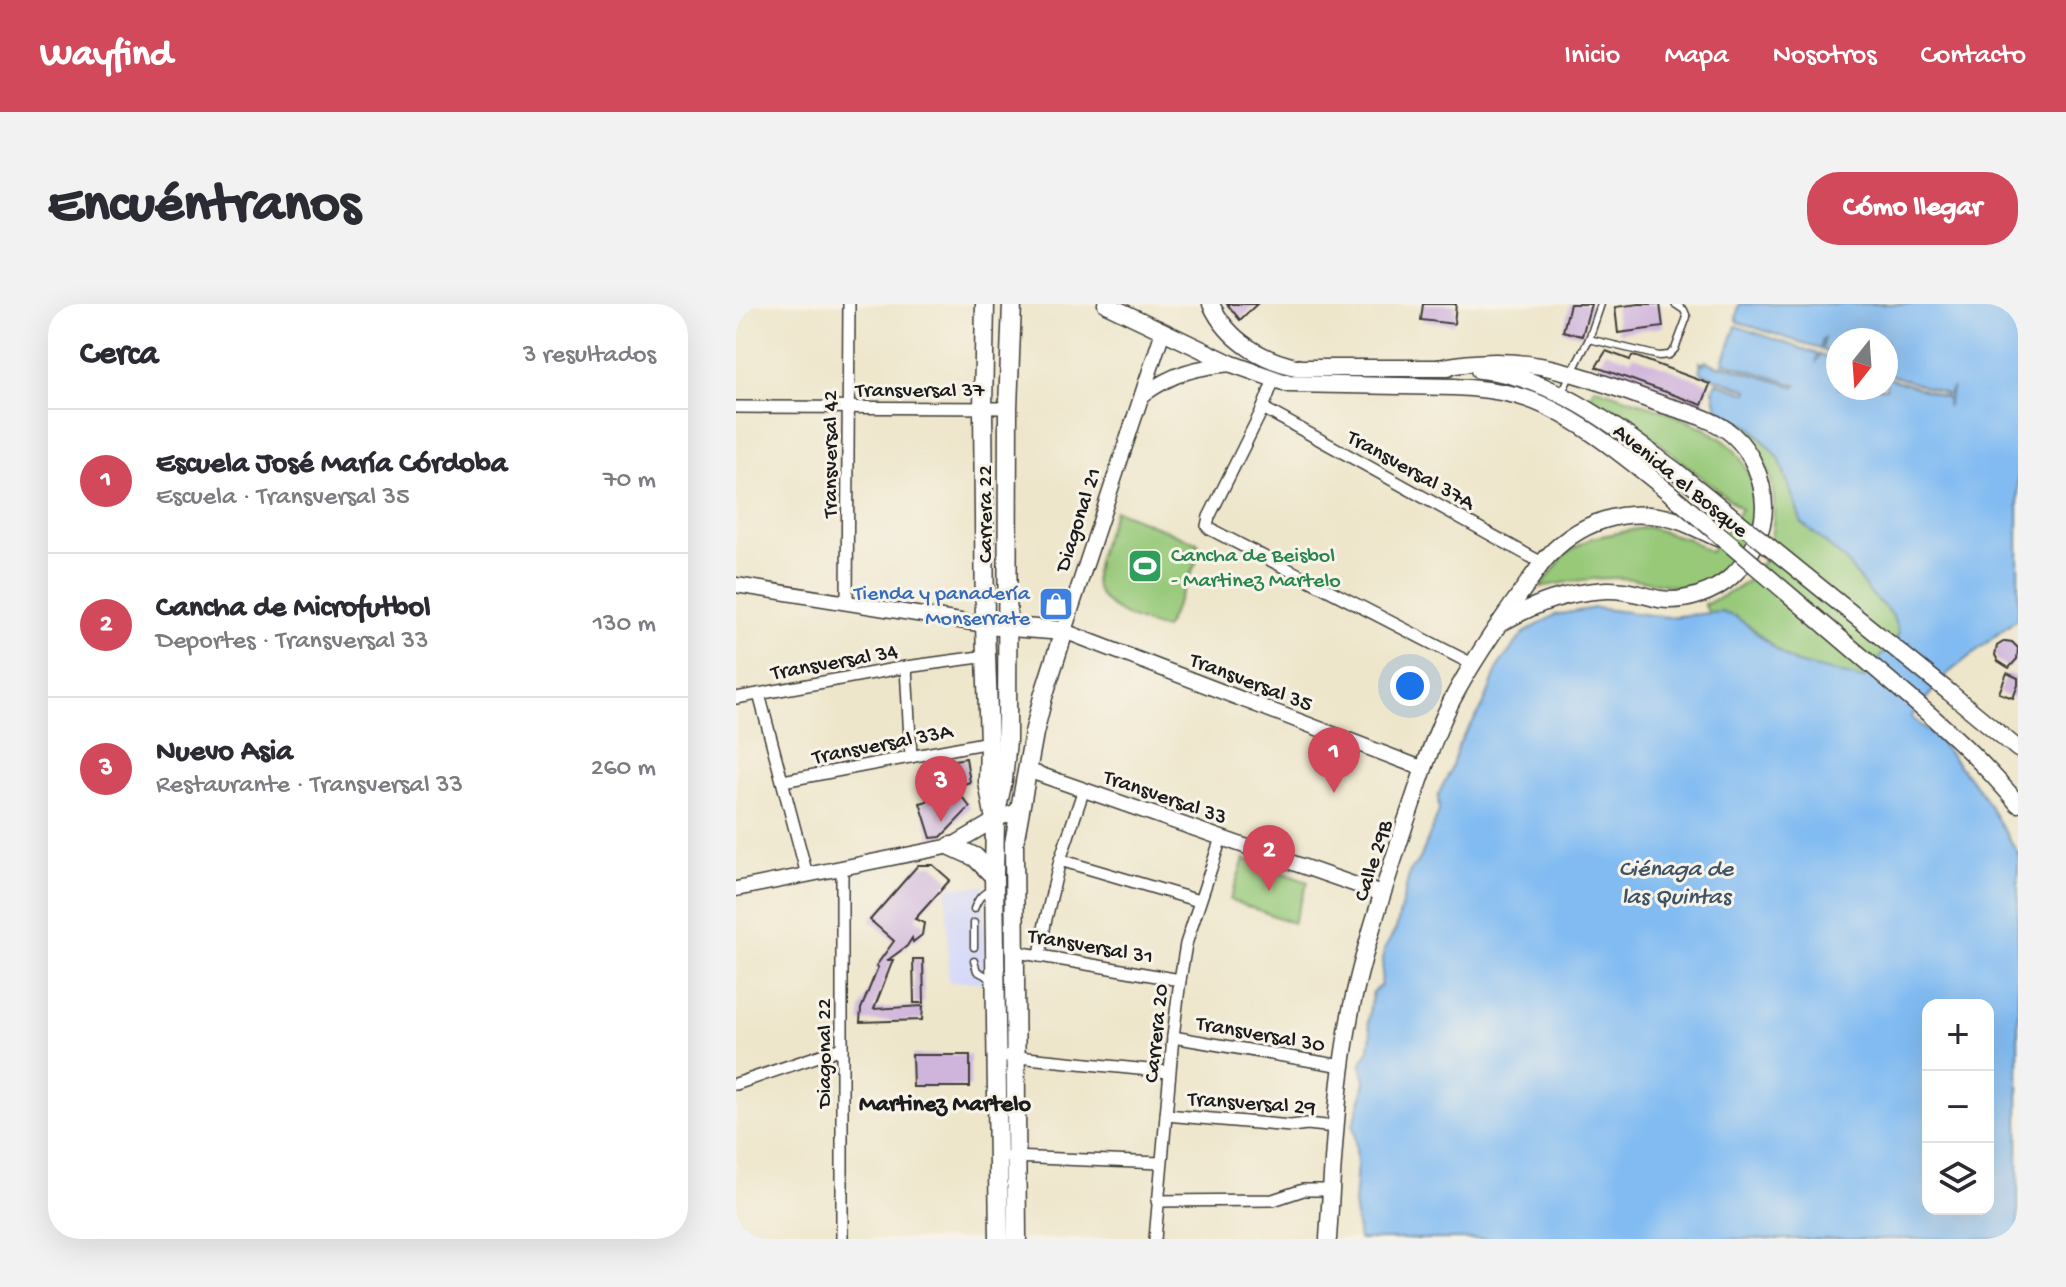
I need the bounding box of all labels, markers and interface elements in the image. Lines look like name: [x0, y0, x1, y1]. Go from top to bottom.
text: Wayfind: [40, 34, 172, 78]
text: Inicio: [1564, 40, 1620, 73]
text: Mapa: [1664, 40, 1729, 73]
text: Nosotros: [1773, 40, 1877, 73]
text: Contacto: [1921, 40, 2026, 73]
button: Cómo llegar: [1807, 172, 2018, 245]
text: Encuéntranos: [48, 175, 360, 241]
north arrow: [1826, 328, 1898, 400]
text: Cerca: [80, 336, 158, 376]
text: 3 resultados: [523, 341, 656, 372]
street label: Transversal 37: [853, 379, 985, 405]
street label: Transversal 42: [819, 390, 845, 520]
street label: Avenida el Bosque: [1607, 420, 1753, 545]
street label: Transversal 37A: [1340, 425, 1479, 518]
text: Escuela José María Córdoba: [156, 448, 507, 483]
street label: Carrera 22: [974, 465, 1000, 563]
street label: Diagonal 21: [1050, 465, 1109, 577]
text: 1: [101, 466, 111, 497]
text: 70 m: [603, 466, 656, 497]
text: Escuela · Transversal 35: [156, 483, 410, 514]
place label: Cancha de Beisbol - Martinez Martelo: [1171, 544, 1341, 595]
sports icon: Cancha de Beisbol - Martinez Martelo: [1126, 547, 1164, 585]
place label: Tienda y panadería Monserrate: [852, 582, 1031, 633]
shop icon: Tienda y panadería Monserrate: [1037, 585, 1075, 623]
text: Cancha de Microfutbol: [156, 592, 431, 627]
text: 2: [100, 610, 112, 641]
text: 130 m: [593, 610, 656, 641]
text: Deportes · Transversal 33: [156, 627, 428, 658]
street label: Transversal 34: [767, 640, 901, 688]
street label: Transversal 35: [1184, 648, 1316, 719]
your location: [1390, 666, 1430, 706]
street label: Transversal 33A: [809, 719, 956, 773]
pin: 1: [1308, 727, 1360, 793]
text: Nuevo Asia: [156, 736, 293, 771]
text: 3: [99, 754, 113, 785]
text: 260 m: [591, 754, 656, 785]
pin: 3: [915, 756, 967, 822]
street label: Transversal 33: [1098, 765, 1230, 832]
text: Restaurante · Transversal 33: [156, 771, 463, 802]
street label: Calle 29B: [1350, 817, 1400, 905]
pin: 2: [1243, 825, 1295, 891]
water label: Ciénaga de las Quintas: [1619, 856, 1735, 913]
street label: Transversal 31: [1024, 924, 1155, 972]
street label: Carrera 20: [1140, 983, 1176, 1084]
street label: Diagonal 22: [813, 998, 839, 1110]
map controls: [1922, 999, 1994, 1215]
button: +: [1922, 999, 1994, 1071]
street label: Transversal 30: [1192, 1011, 1327, 1060]
button: −: [1922, 1071, 1994, 1143]
street label: Transversal 29: [1185, 1087, 1316, 1122]
district label: Martinez Martelo: [859, 1091, 1032, 1120]
button: layers: [1922, 1143, 1994, 1215]

